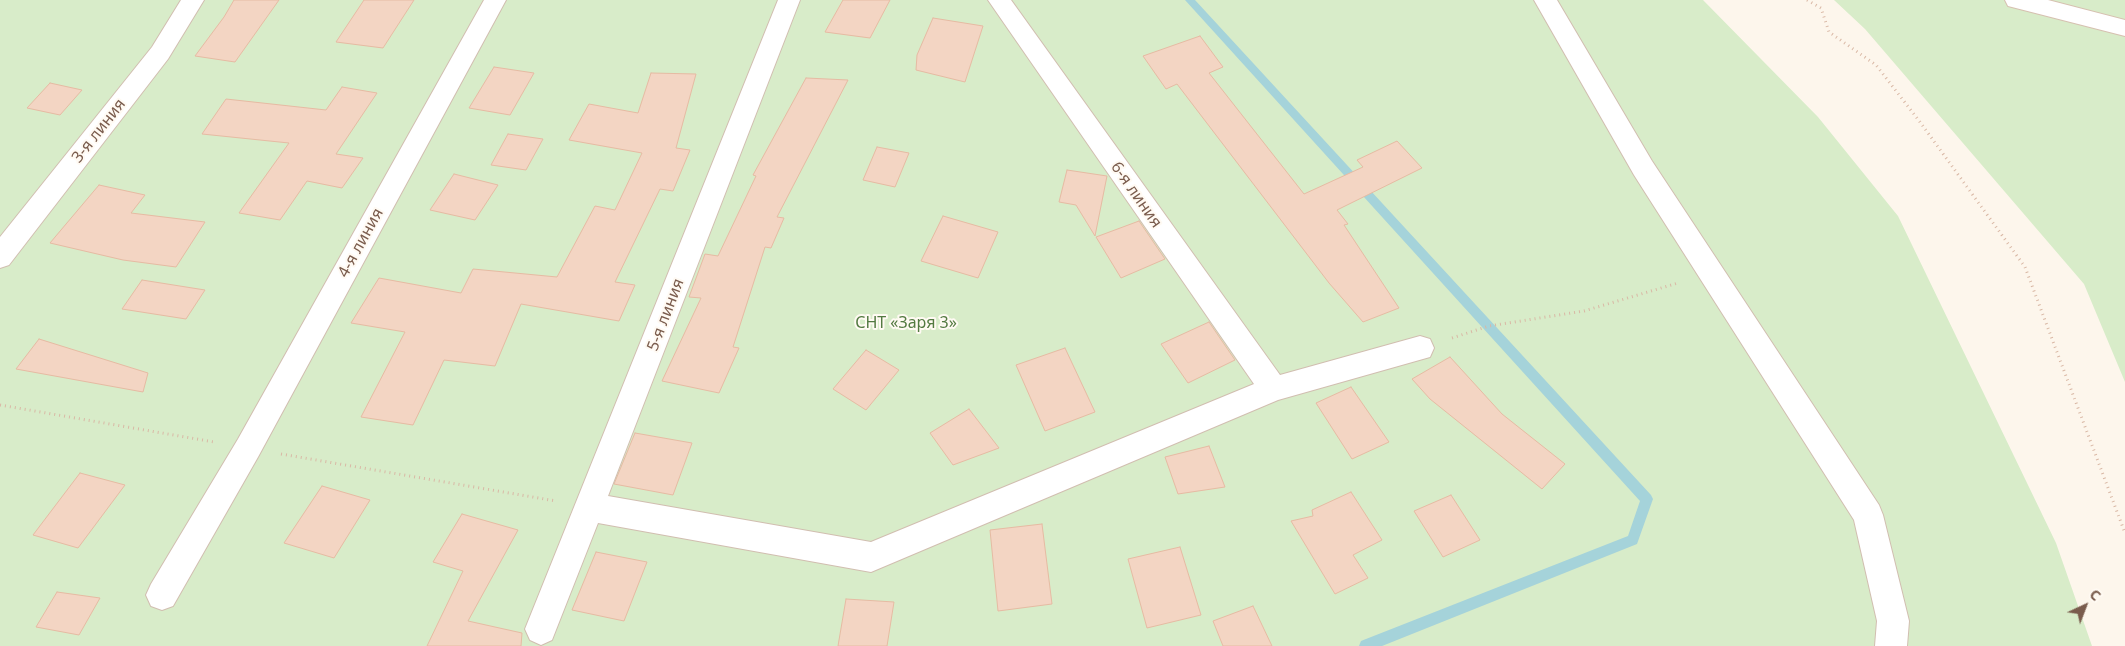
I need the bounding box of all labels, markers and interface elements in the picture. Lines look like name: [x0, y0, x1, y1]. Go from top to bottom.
street label: 3-я линия: [68, 95, 130, 167]
street label: 6-я линия: [1106, 158, 1166, 232]
street label: 4-я линия: [334, 205, 388, 281]
street label: 5-я линия: [643, 276, 689, 354]
park label: СНТ «Заря 3»: [855, 313, 957, 333]
north arrow: [2060, 581, 2110, 631]
text: С: [2086, 585, 2105, 605]

